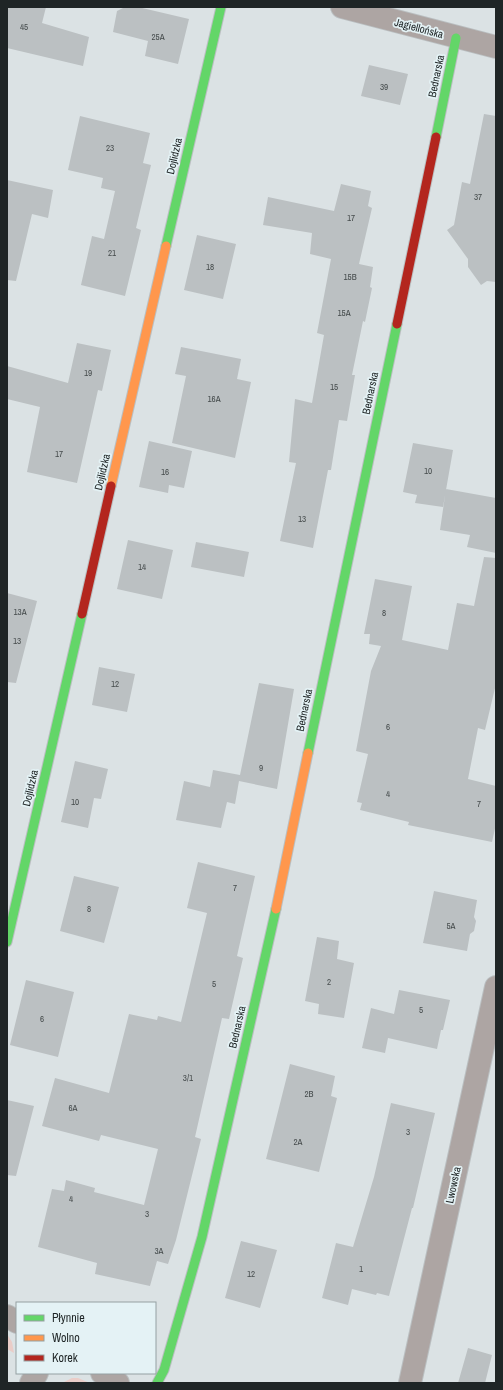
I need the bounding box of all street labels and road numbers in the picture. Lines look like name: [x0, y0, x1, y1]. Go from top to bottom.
street label: Jagiellońska: [393, 15, 445, 41]
street label: Bednarska: [425, 53, 447, 99]
street label: Dojlidzka: [163, 136, 185, 176]
street label: Bednarska: [359, 370, 381, 416]
street label: Dojlidzka: [91, 452, 113, 492]
street label: Bednarska: [293, 687, 315, 733]
street label: Dojlidzka: [19, 768, 41, 808]
street label: Bednarska: [225, 1004, 249, 1050]
street label: Lwowska: [442, 1165, 464, 1205]

